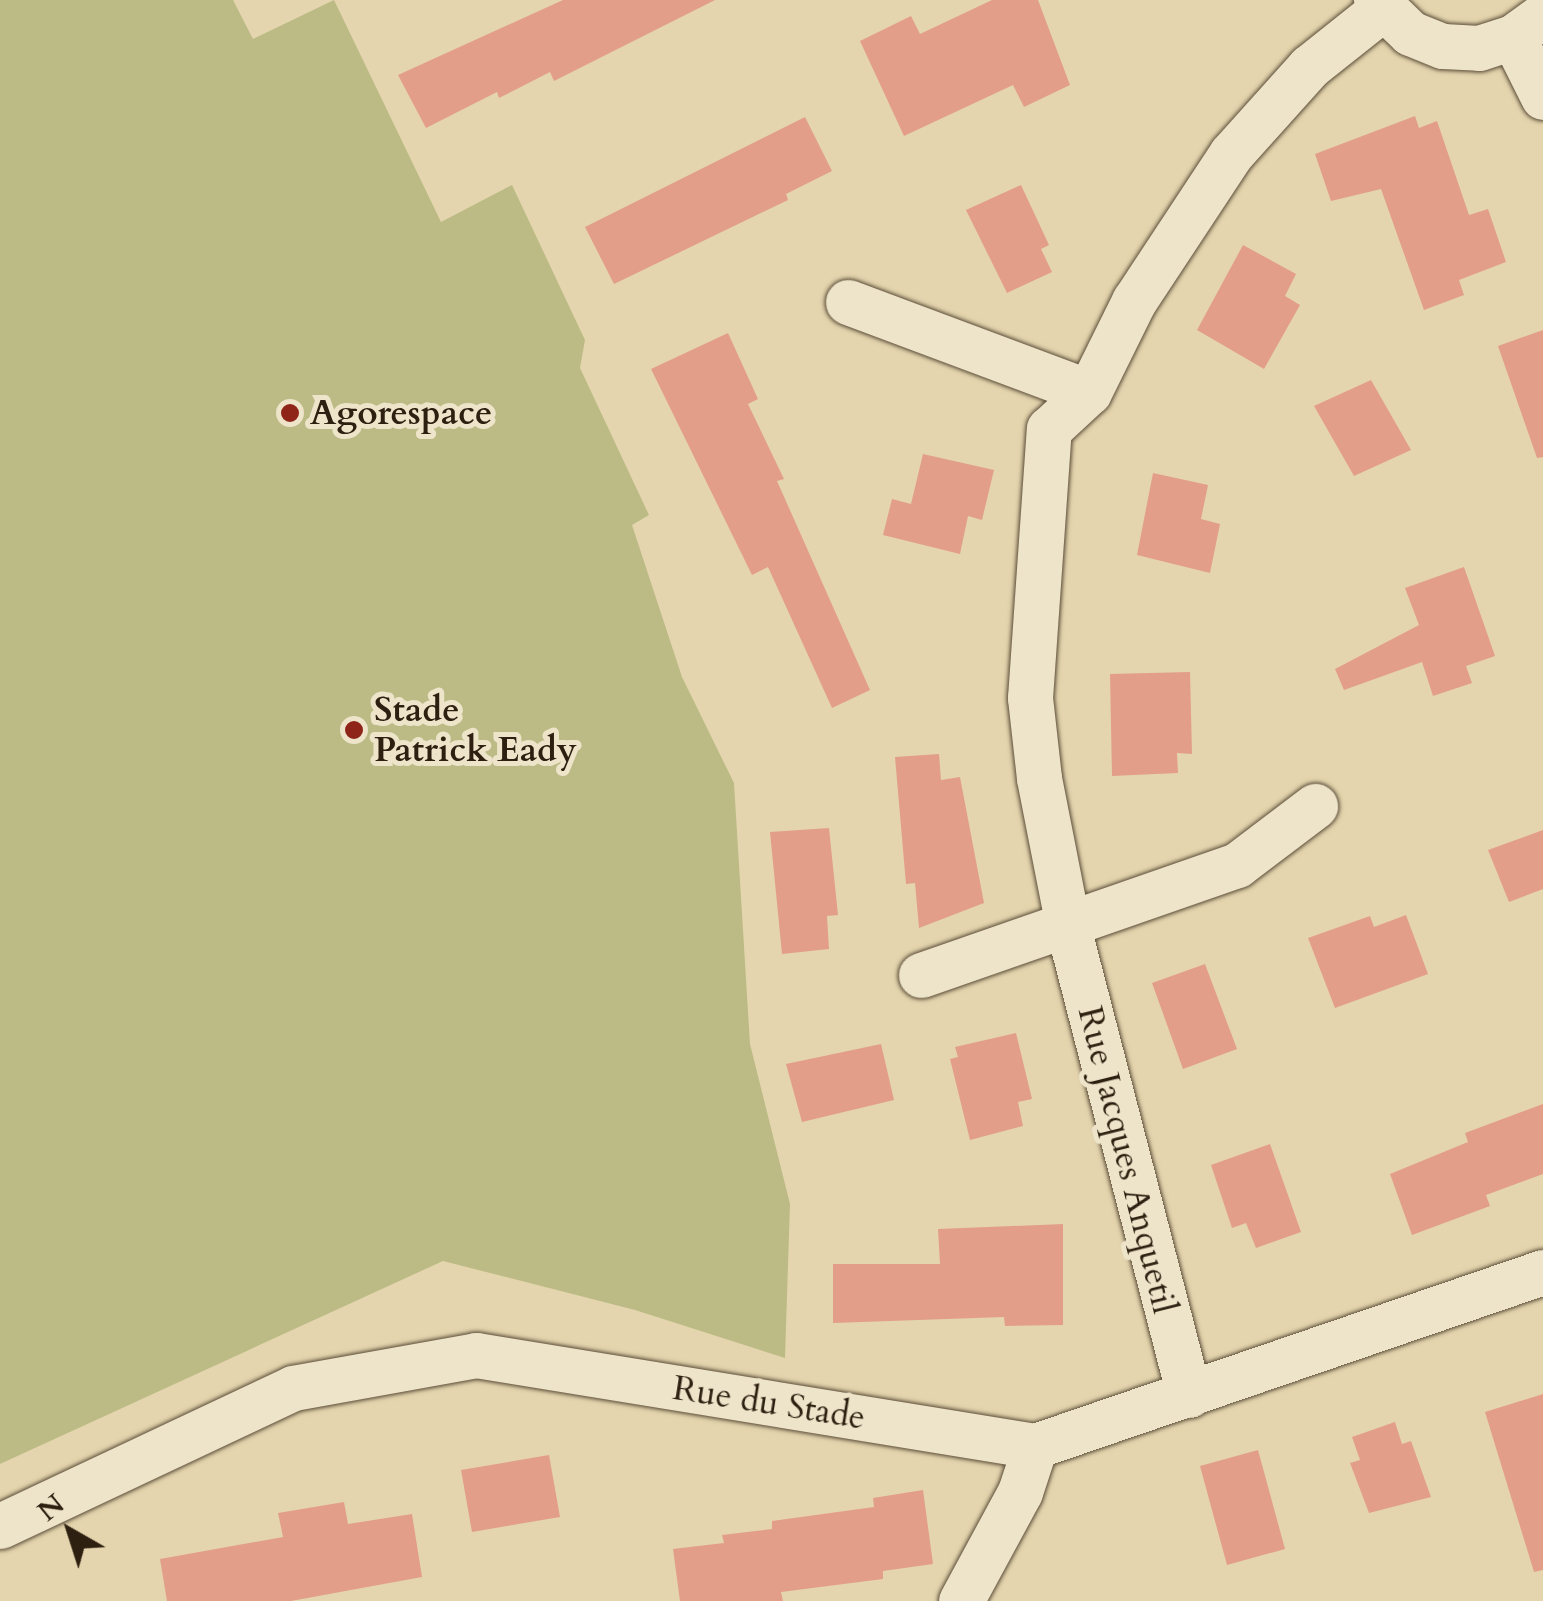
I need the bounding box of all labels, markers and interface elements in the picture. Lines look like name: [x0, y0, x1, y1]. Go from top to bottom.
place label: Agorespace: [310, 392, 492, 434]
marker: Agorespace: [279, 402, 301, 424]
place label: Stade Patrick Eady: [374, 689, 577, 771]
marker: Stade Patrick Eady: [343, 719, 365, 741]
street label: Rue Jacques Anquetil: [1069, 1002, 1185, 1318]
street label: Rue du Stade: [670, 1367, 868, 1439]
north arrow: [20, 1481, 120, 1581]
text: N: [30, 1485, 73, 1530]

